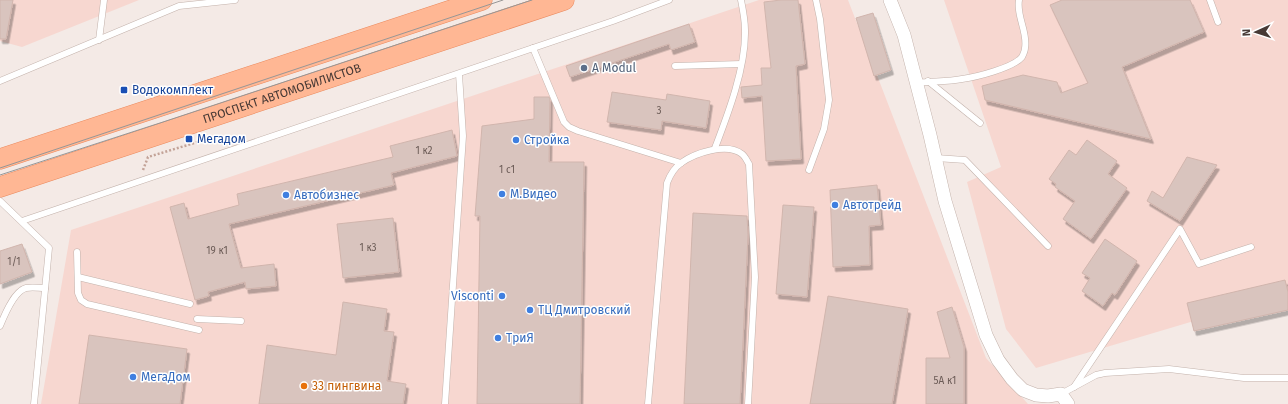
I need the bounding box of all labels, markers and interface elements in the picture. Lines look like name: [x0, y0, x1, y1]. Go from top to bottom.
north arrow: [1236, 12, 1276, 52]
text: N: [1240, 29, 1253, 36]
street label: ПРОСПЕКТ АВТОМОБИЛИСТОВ: [201, 61, 363, 126]
place label: A Modul: [592, 61, 637, 75]
marker: A Modul: [579, 63, 589, 73]
place label: Водокомплект: [132, 83, 214, 97]
marker: Водокомплект: [119, 85, 129, 95]
house number: 3: [657, 105, 662, 117]
place label: Мегадом: [197, 132, 246, 146]
place label: Стройка: [524, 133, 569, 147]
marker: Мегадом: [184, 134, 194, 144]
marker: Стройка: [511, 135, 521, 145]
house number: 1 к2: [415, 145, 433, 157]
house number: 1 с1: [499, 164, 515, 176]
place label: М.Видео: [510, 187, 557, 201]
place label: Автобизнес: [294, 188, 359, 202]
marker: М.Видео: [497, 189, 507, 199]
marker: Автобизнес: [281, 190, 291, 200]
place label: Автотрейд: [843, 198, 902, 212]
marker: Автотрейд: [830, 200, 840, 210]
house number: 1 к3: [359, 242, 377, 254]
house number: 19 к1: [206, 245, 228, 257]
house number: 1/1: [7, 256, 21, 268]
place label: Visconti: [451, 289, 494, 303]
marker: Visconti: [497, 291, 507, 301]
place label: ТЦ Дмитровский: [538, 303, 631, 317]
marker: ТЦ Дмитровский: [525, 305, 535, 315]
place label: ТриЯ: [506, 331, 534, 345]
marker: ТриЯ: [493, 333, 503, 343]
place label: МегаДом: [141, 370, 190, 384]
marker: МегаДом: [128, 372, 138, 382]
house number: 5А к1: [934, 375, 956, 387]
place label: 33 пингвина: [312, 379, 381, 393]
marker: 33 пингвина: [299, 381, 309, 391]

